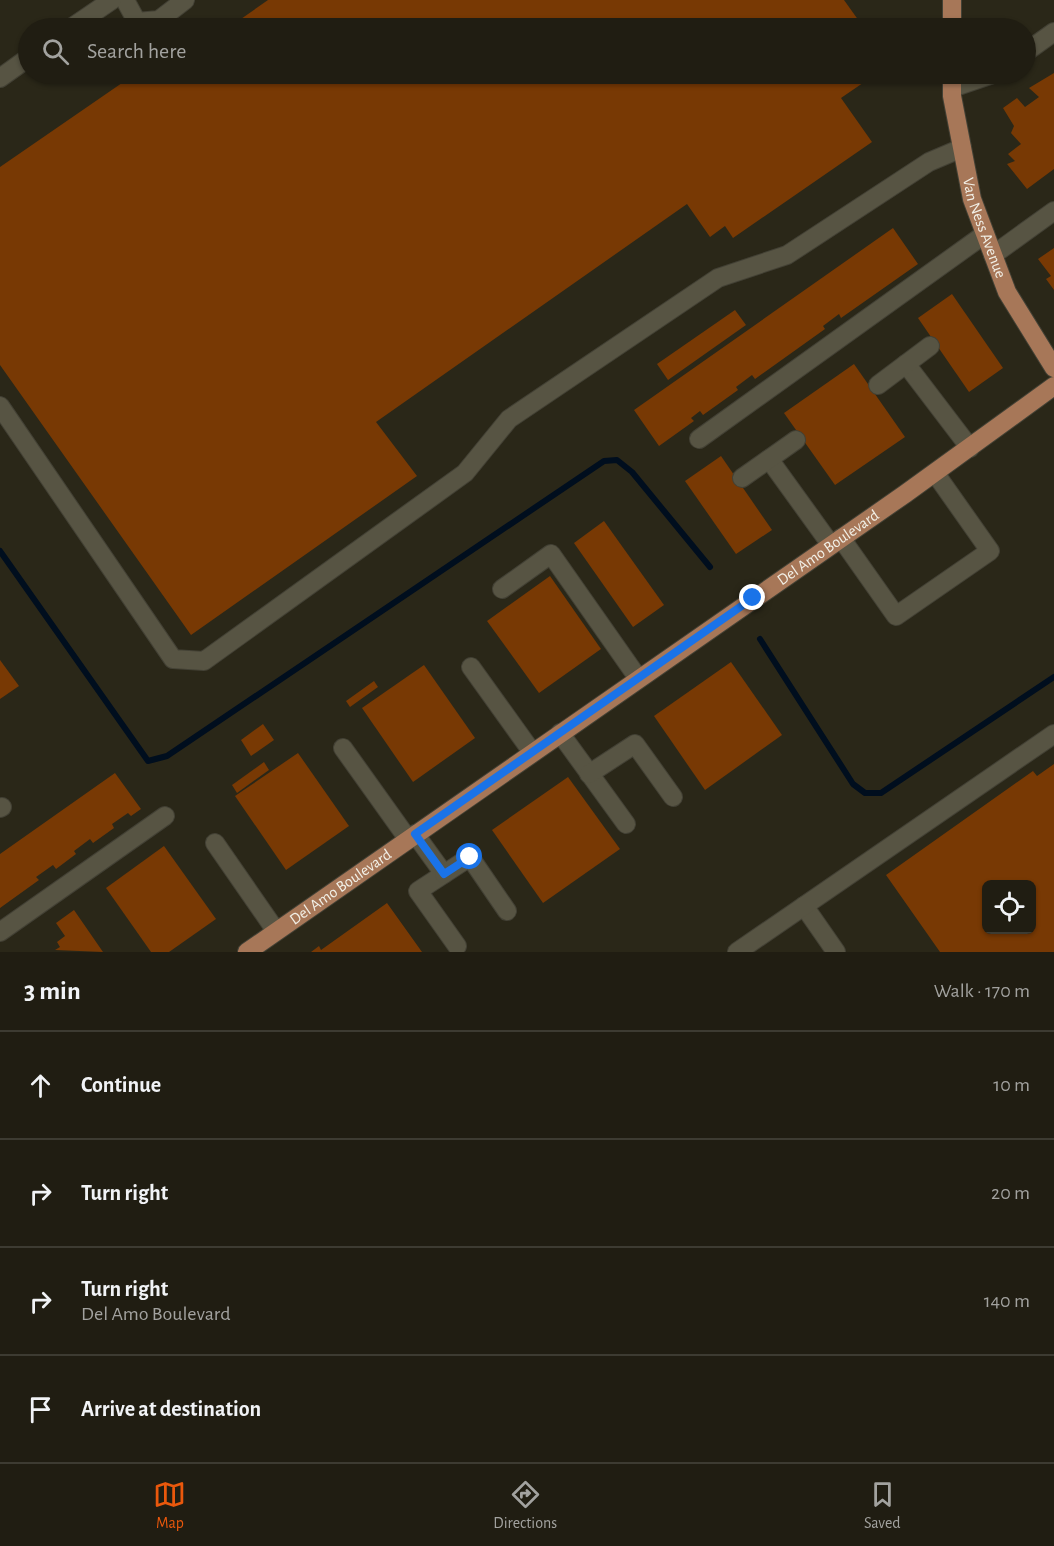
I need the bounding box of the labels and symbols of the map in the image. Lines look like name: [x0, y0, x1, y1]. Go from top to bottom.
street label: Van Ness Avenue: [960, 176, 1009, 280]
street label: Del Amo Boulevard: [774, 507, 882, 588]
route end: [739, 584, 765, 610]
route start: [456, 843, 482, 869]
street label: Del Amo Boulevard: [287, 846, 394, 928]

